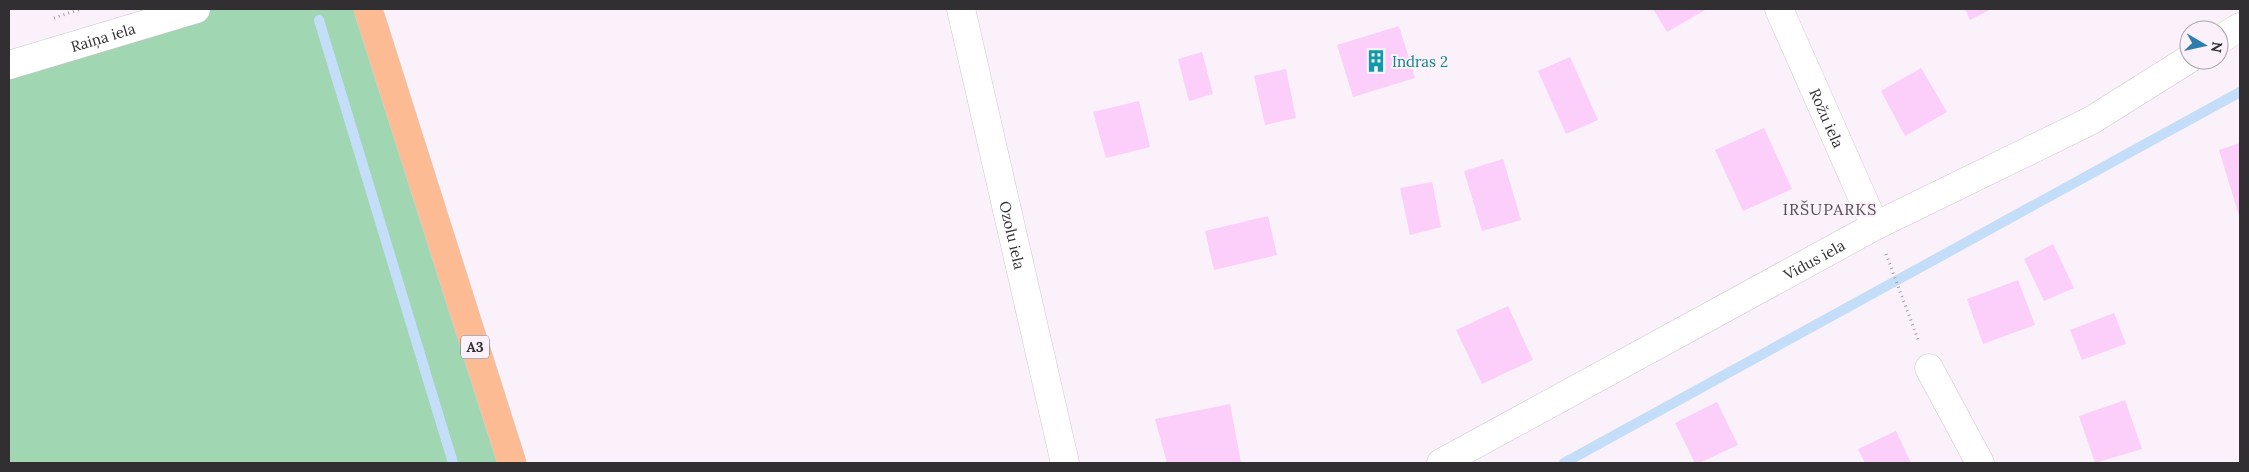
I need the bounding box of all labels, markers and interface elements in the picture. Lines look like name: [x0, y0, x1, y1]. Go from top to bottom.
street label: Raiņa iela: [68, 18, 138, 56]
north arrow: [2179, 20, 2229, 70]
text: N: [2207, 40, 2227, 54]
building icon: Indras 2: [1363, 48, 1389, 74]
place label: Indras 2: [1392, 52, 1448, 71]
street label: Rožu iela: [1806, 85, 1849, 151]
street label: Ozolu iela: [996, 199, 1030, 271]
district label: IRŠUPARKS: [1783, 199, 1877, 219]
street label: Vidus iela: [1779, 235, 1848, 284]
road number: A3: [461, 336, 489, 358]

